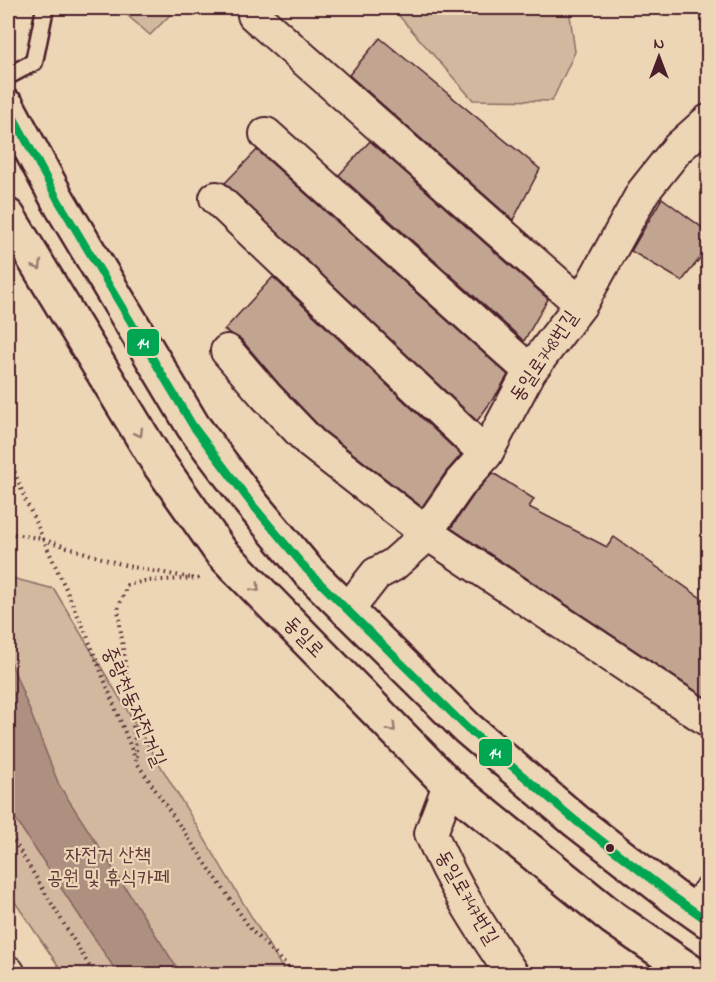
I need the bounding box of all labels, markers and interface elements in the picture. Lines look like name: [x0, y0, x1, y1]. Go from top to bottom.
north arrow: [629, 27, 689, 87]
text: N: [654, 32, 665, 56]
one-way arrow: [30, 260, 42, 270]
street label: 동일로748번길: [504, 306, 586, 408]
line badge: 14: [126, 328, 160, 357]
text: 14: [137, 332, 149, 356]
one-way arrow: [132, 427, 144, 437]
one-way arrow: [248, 581, 259, 592]
street label: 동일로: [276, 611, 330, 665]
street label: 중랑천동자전거길: [94, 642, 172, 772]
one-way arrow: [385, 721, 396, 731]
line badge: 14: [478, 738, 513, 767]
text: 14: [489, 742, 501, 766]
park label: 자전거 산책 공원 및 휴식카페: [47, 842, 169, 894]
unlabelled marker: [604, 842, 616, 854]
street label: 동일로747번길: [427, 845, 505, 951]

